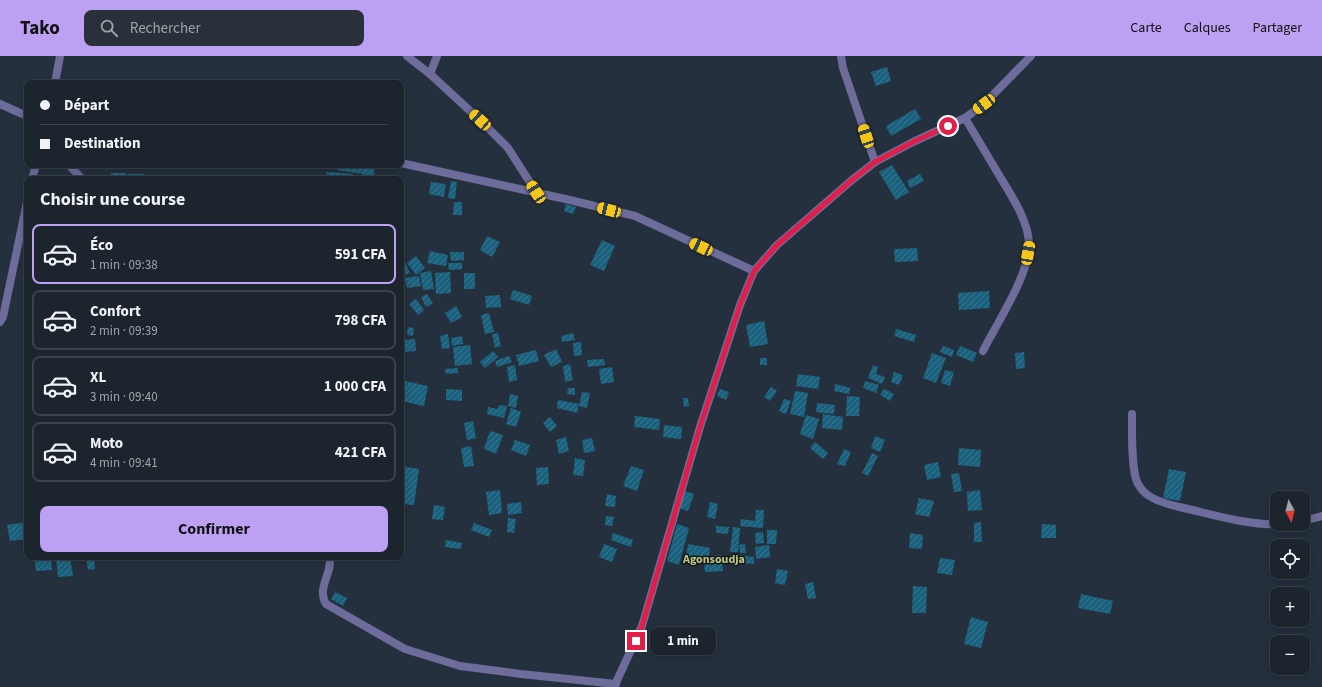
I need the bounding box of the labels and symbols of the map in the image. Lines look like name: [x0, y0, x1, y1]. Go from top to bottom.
car: [971, 92, 997, 116]
car: [467, 108, 493, 132]
route start: [939, 117, 957, 135]
car: [857, 123, 875, 149]
car: [524, 179, 548, 205]
car: [596, 201, 622, 219]
car: [688, 236, 714, 258]
car: [1020, 240, 1036, 266]
north arrow: [1270, 491, 1310, 531]
district label: Agonsoudja: [682, 551, 745, 568]
callout: 1 min: [650, 627, 716, 655]
route end: [627, 632, 645, 650]

